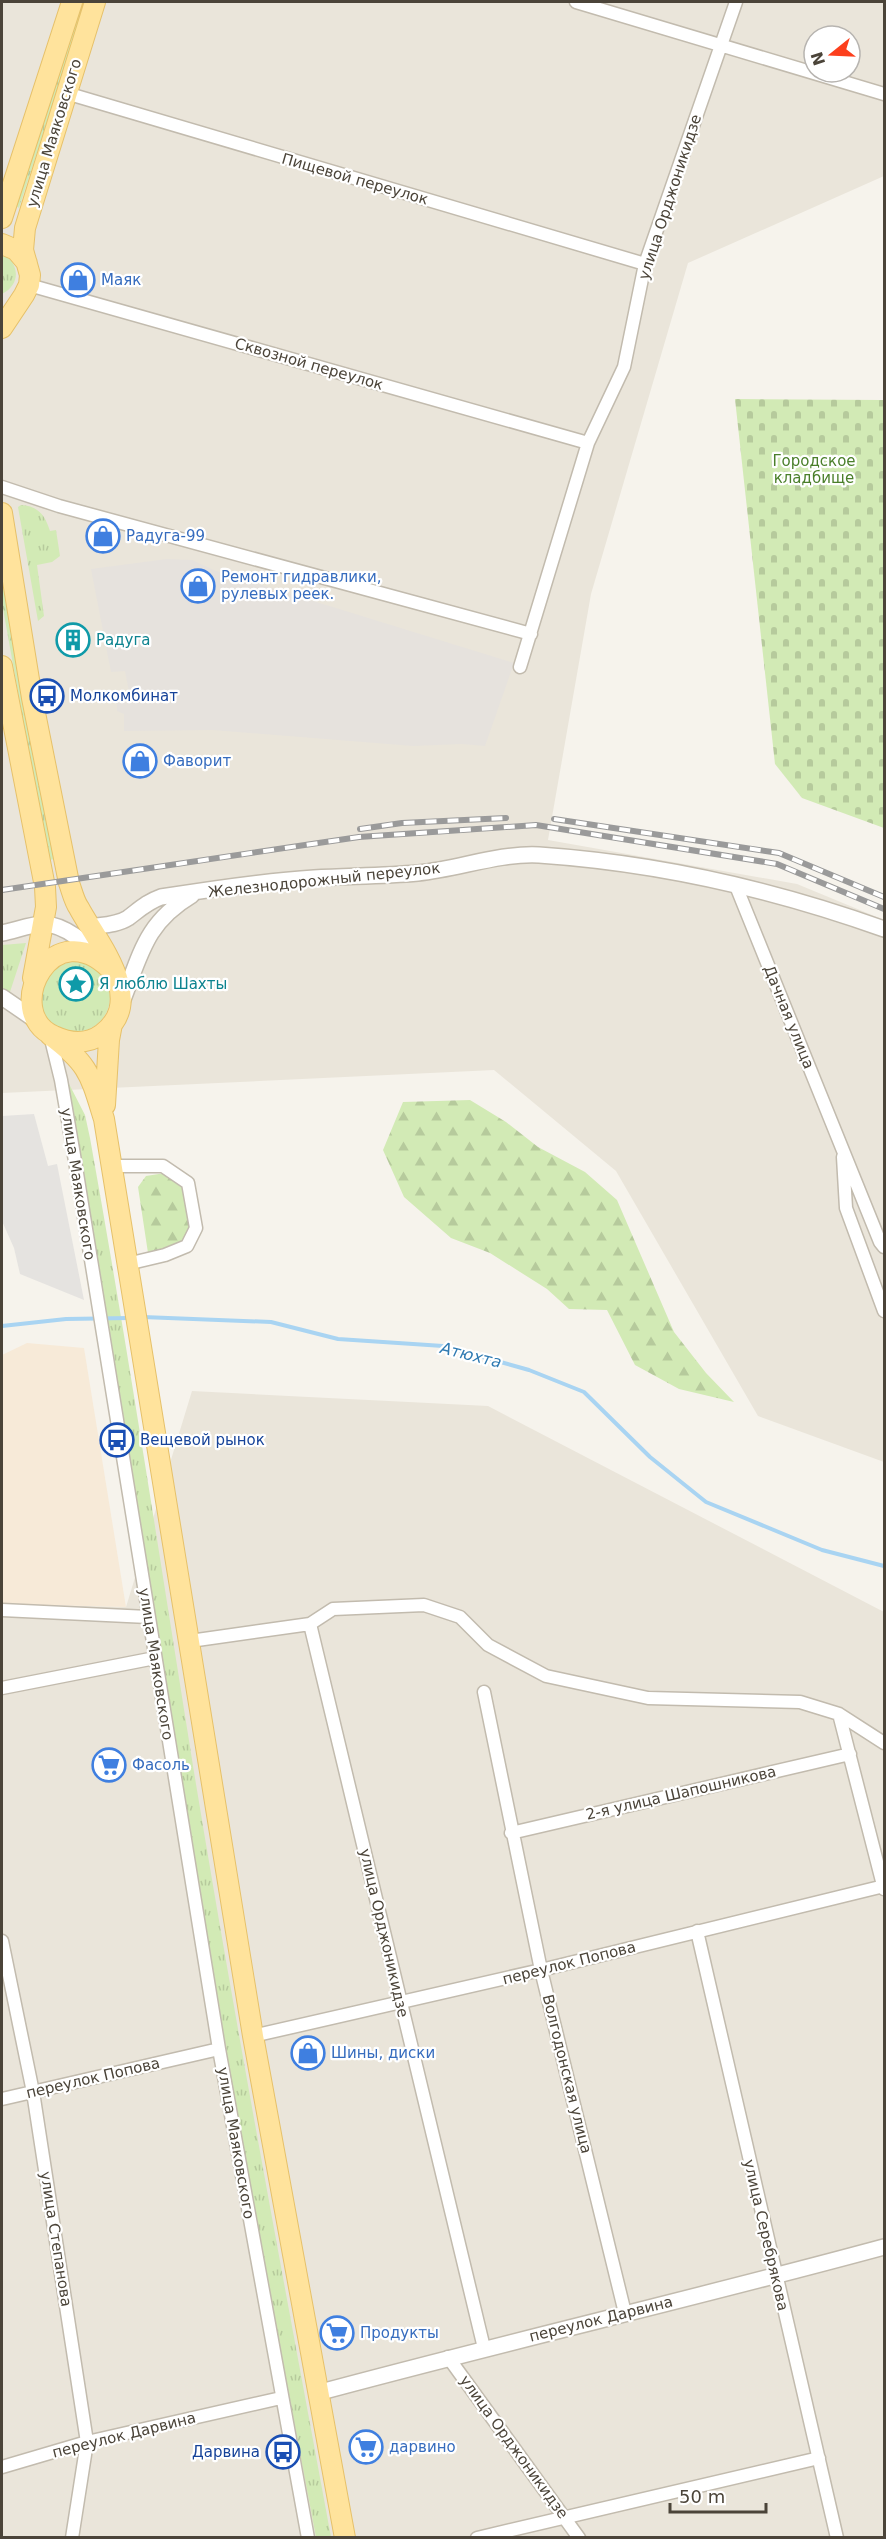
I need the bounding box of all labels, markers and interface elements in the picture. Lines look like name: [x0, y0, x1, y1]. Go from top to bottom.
north arrow: [802, 24, 862, 84]
text: N: [807, 49, 829, 68]
street label: улица Маяковского: [23, 57, 85, 209]
street label: улица Орджоникидзе: [635, 112, 705, 282]
street label: Пищевой переулок: [280, 149, 430, 209]
shop icon: Маяк: [60, 262, 96, 298]
place label: Маяк: [101, 271, 141, 289]
street label: Сквозной переулок: [233, 334, 385, 394]
park label: Городское кладбище: [772, 452, 856, 487]
shop icon: Радуга-99: [85, 518, 121, 554]
place label: Радуга-99: [126, 527, 205, 545]
shop icon: Ремонт гидравлики, рулевых реек.: [180, 568, 216, 604]
place label: Ремонт гидравлики, рулевых реек.: [221, 568, 382, 603]
building icon: Радуга: [55, 622, 91, 658]
place label: Радуга: [96, 631, 151, 649]
bus stop icon: Молкомбинат: [29, 678, 65, 714]
place label: Молкомбинат: [70, 687, 178, 705]
shop icon: Фаворит: [122, 743, 158, 779]
place label: Фаворит: [163, 752, 231, 770]
street label: Железнодорожный переулок: [207, 859, 441, 901]
street label: Дачная улица: [760, 963, 818, 1071]
place icon: Я люблю Шахты: [58, 966, 94, 1002]
place label: Я люблю Шахты: [99, 975, 227, 993]
street label: улица Маяковского: [57, 1106, 99, 1262]
water label: Атюхта: [437, 1338, 504, 1372]
bus stop icon: Вещевой рынок: [99, 1422, 135, 1458]
place label: Вещевой рынок: [140, 1431, 265, 1449]
street label: улица Маяковского: [135, 1586, 177, 1742]
supermarket icon: Фасоль: [91, 1747, 127, 1783]
place label: Фасоль: [132, 1756, 190, 1774]
street label: 2-я улица Шапошникова: [584, 1762, 778, 1824]
street label: улица Орджоникидзе: [356, 1847, 412, 2019]
street label: переулок Попова: [500, 1938, 638, 1988]
street label: Волгодонская улица: [539, 1993, 595, 2155]
shop icon: Шины, диски: [290, 2035, 326, 2071]
place label: Шины, диски: [331, 2044, 435, 2062]
street label: переулок Попова: [24, 2054, 162, 2102]
street label: улица Маяковского: [214, 2066, 258, 2220]
street label: улица Серебрякова: [740, 2158, 792, 2312]
street label: улица Степанова: [36, 2170, 76, 2308]
street label: переулок Дарвина: [527, 2292, 675, 2346]
supermarket icon: Продукты: [319, 2315, 355, 2351]
place label: Продукты: [360, 2324, 439, 2342]
street label: улица Орджоникидзе: [456, 2372, 572, 2522]
street label: переулок Дарвина: [50, 2408, 198, 2462]
supermarket icon: дарвино: [348, 2429, 384, 2465]
bus stop icon: Дарвина: [265, 2434, 301, 2470]
place label: дарвино: [389, 2438, 456, 2456]
place label: Дарвина: [192, 2443, 260, 2461]
scale bar: [670, 2476, 766, 2514]
text: 50 m: [679, 2486, 725, 2507]

